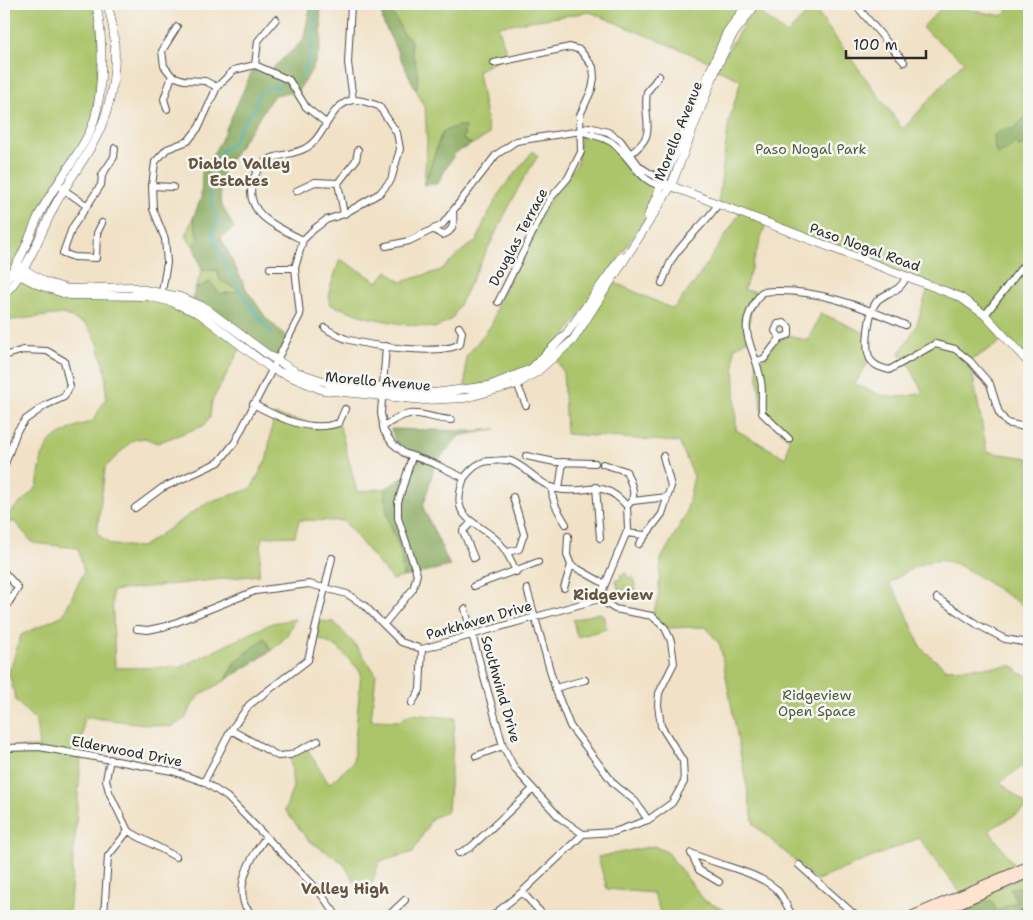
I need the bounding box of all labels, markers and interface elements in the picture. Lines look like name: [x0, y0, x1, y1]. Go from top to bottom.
scale bar: [846, 28, 926, 60]
text: 100 m: [853, 35, 898, 55]
street label: Morello Avenue: [650, 78, 706, 184]
park label: Paso Nogal Park: [755, 140, 867, 158]
district label: Diablo Valley Estates: [188, 154, 290, 191]
street label: Douglas Terrace: [485, 185, 551, 289]
street label: Paso Nogal Road: [807, 219, 923, 275]
street label: Morello Avenue: [324, 367, 432, 395]
district label: Ridgeview: [573, 585, 654, 605]
street label: Parkhaven Drive: [424, 596, 534, 644]
street label: Southwind Drive: [477, 633, 525, 745]
park label: Ridgeview Open Space: [778, 686, 856, 720]
street label: Elderwood Drive: [70, 731, 184, 771]
district label: Valley High: [301, 879, 389, 899]

